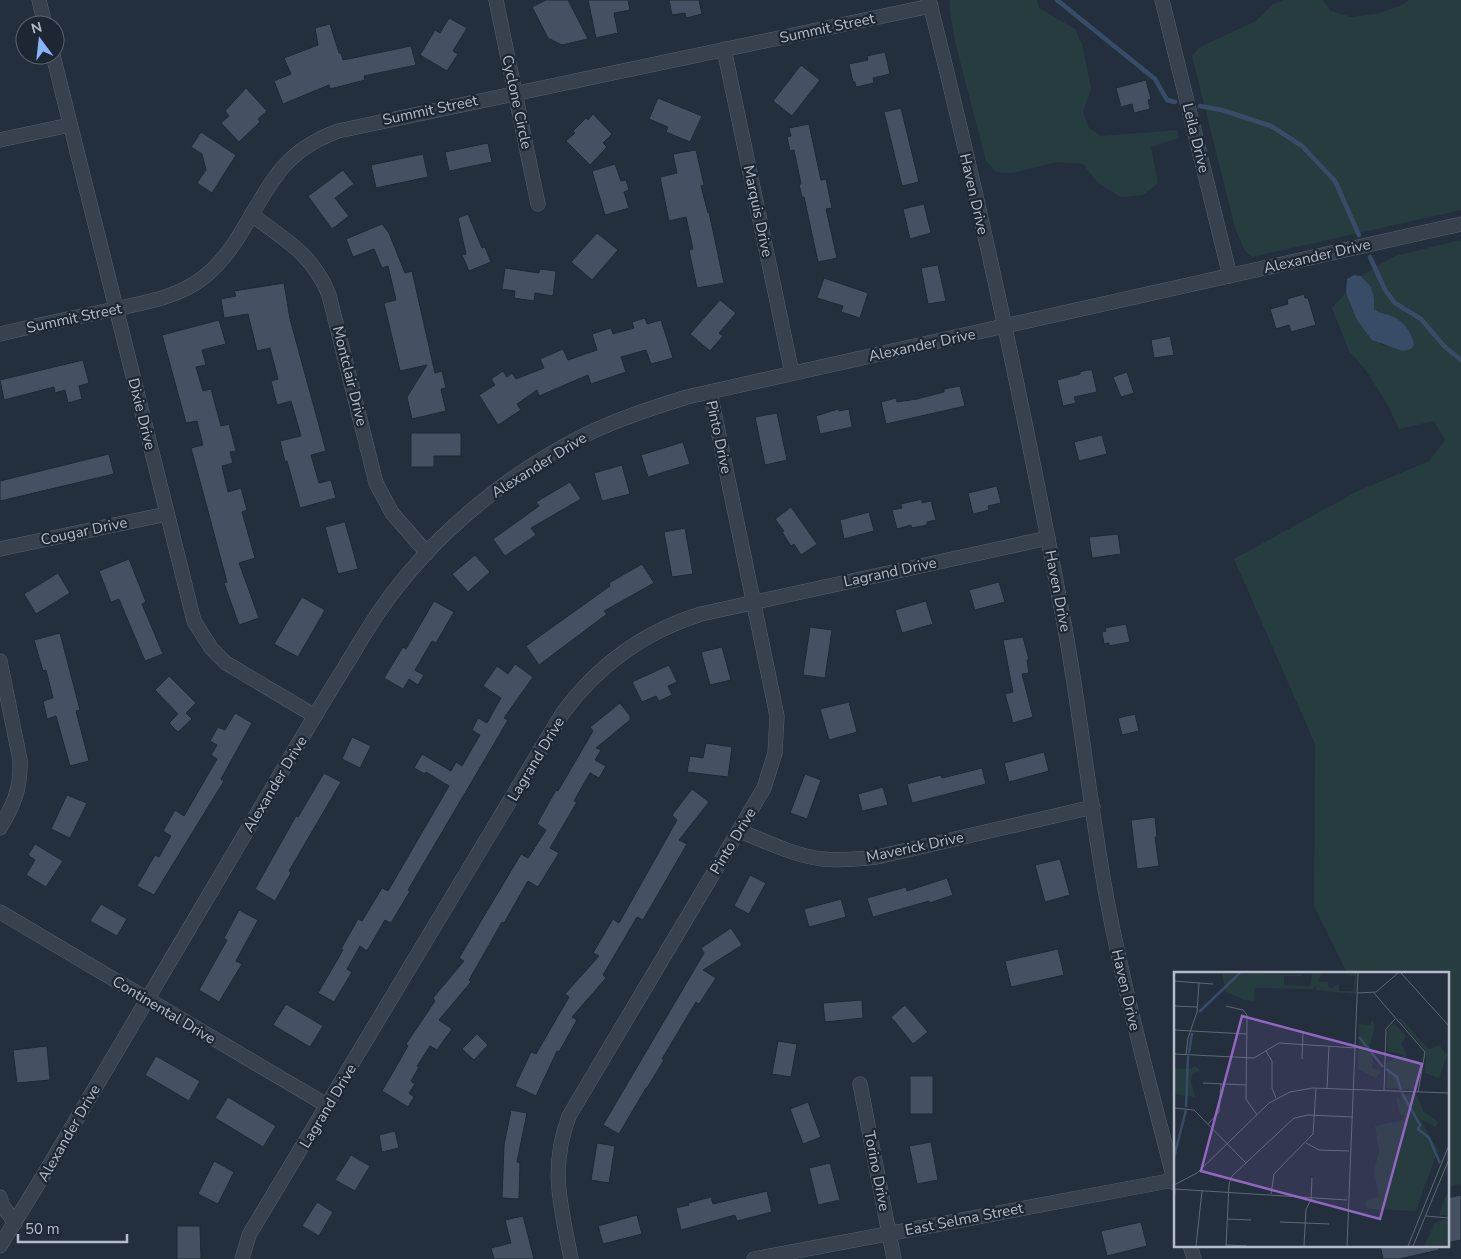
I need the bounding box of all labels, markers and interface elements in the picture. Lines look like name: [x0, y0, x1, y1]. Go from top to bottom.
street label: Summit Street: [778, 8, 877, 48]
north arrow: [15, 15, 65, 65]
text: N: [29, 17, 44, 38]
street label: Cyclone Circle: [497, 53, 537, 151]
street label: Summit Street: [381, 90, 480, 130]
street label: Leila Drive: [1178, 101, 1214, 175]
street label: Haven Drive: [955, 151, 993, 237]
street label: Marquis Drive: [739, 163, 777, 259]
street label: Alexander Drive: [1262, 234, 1372, 278]
street label: Summit Street: [25, 298, 124, 338]
street label: Montclair Drive: [328, 324, 372, 428]
street label: Alexander Drive: [867, 324, 977, 366]
street label: Dixie Drive: [123, 376, 161, 452]
street label: Pinto Drive: [701, 399, 737, 475]
street label: Alexander Drive: [487, 428, 591, 502]
street label: Cougar Drive: [39, 512, 129, 550]
street label: Haven Drive: [1040, 548, 1076, 634]
street label: Lagrand Drive: [842, 552, 938, 592]
street label: Lagrand Drive: [503, 713, 569, 805]
street label: Alexander Drive: [238, 732, 312, 836]
street label: Pinto Drive: [705, 804, 761, 878]
street label: Maverick Drive: [864, 827, 966, 867]
street label: Haven Drive: [1107, 947, 1145, 1033]
street label: Continental Drive: [109, 971, 219, 1049]
inset map: [1174, 972, 1448, 1246]
street label: Lagrand Drive: [295, 1060, 361, 1152]
street label: Alexander Drive: [33, 1081, 105, 1185]
street label: Torino Drive: [859, 1129, 895, 1213]
street label: East Selma Street: [903, 1198, 1026, 1240]
scale bar: [18, 1212, 126, 1244]
text: 50 m: [25, 1219, 60, 1239]

